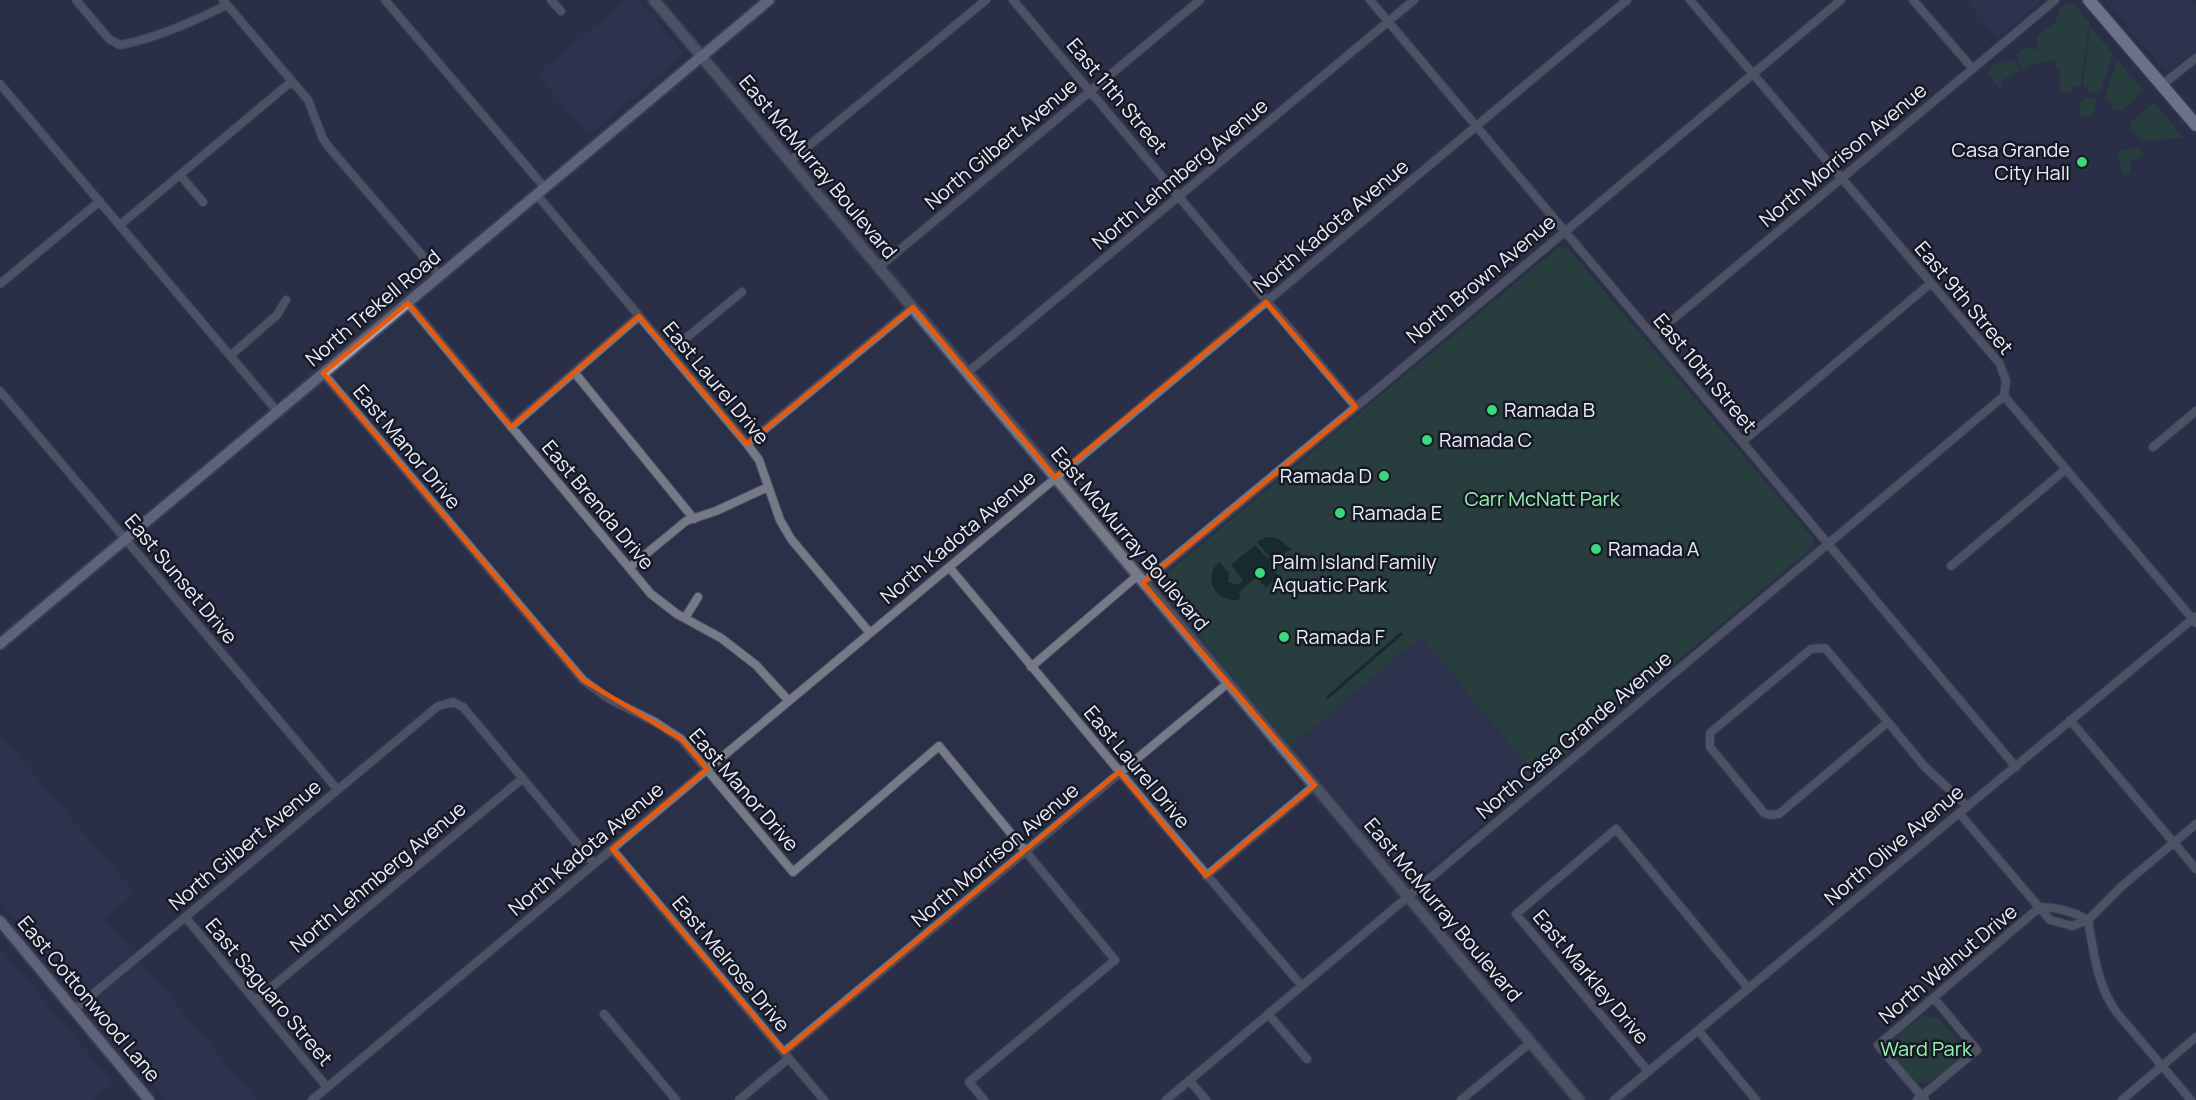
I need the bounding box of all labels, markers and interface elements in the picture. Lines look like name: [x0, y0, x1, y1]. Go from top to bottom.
street label: East 11th Street: [1061, 32, 1174, 159]
street label: East McMurray Boulevard: [733, 69, 903, 264]
street label: North Gilbert Avenue: [919, 72, 1083, 215]
street label: North Morrison Avenue: [1753, 76, 1932, 233]
street label: North Lehmberg Avenue: [1086, 92, 1273, 255]
place label: Casa Grande City Hall: [1952, 136, 2070, 186]
street label: North Kadota Avenue: [1247, 153, 1414, 299]
marker: Casa Grande City Hall: [2075, 155, 2089, 169]
street label: North Brown Avenue: [1400, 208, 1561, 349]
street label: East 9th Street: [1909, 235, 2020, 360]
street label: North Trekell Road: [299, 243, 446, 372]
street label: East 10th Street: [1648, 307, 1763, 438]
street label: East Laurel Drive: [657, 316, 776, 450]
street label: East Manor Drive: [347, 379, 467, 515]
place label: Ramada B: [1504, 396, 1595, 423]
marker: Ramada B: [1485, 403, 1499, 417]
place label: Ramada C: [1439, 426, 1532, 453]
marker: Ramada C: [1420, 433, 1434, 447]
street label: East Brenda Drive: [536, 434, 661, 575]
street label: East McMurray Boulevard: [1045, 441, 1215, 636]
place label: Ramada D: [1280, 462, 1372, 489]
street label: North Kadota Avenue: [874, 464, 1041, 610]
marker: Ramada D: [1377, 469, 1391, 483]
park label: Carr McNatt Park: [1464, 485, 1621, 512]
place label: Ramada E: [1352, 499, 1442, 526]
marker: Ramada E: [1333, 506, 1347, 520]
street label: East Sunset Drive: [119, 508, 244, 649]
place label: Ramada A: [1608, 535, 1700, 562]
marker: Ramada A: [1589, 542, 1603, 556]
place label: Palm Island Family Aquatic Park: [1272, 548, 1437, 598]
marker: Palm Island Family Aquatic Park: [1253, 566, 1267, 580]
place label: Ramada F: [1296, 623, 1385, 650]
marker: Ramada F: [1277, 630, 1291, 644]
street label: North Casa Grande Avenue: [1470, 645, 1677, 825]
street label: East Laurel Drive: [1078, 700, 1197, 834]
street label: East Manor Drive: [683, 722, 805, 857]
street label: North Gilbert Avenue: [163, 773, 327, 916]
street label: North Kadota Avenue: [502, 776, 669, 922]
street label: North Morrison Avenue: [905, 776, 1084, 933]
street label: North Olive Avenue: [1818, 778, 1969, 911]
street label: North Lehmberg Avenue: [284, 795, 471, 958]
street label: East McMurray Boulevard: [1358, 812, 1528, 1007]
street label: East Melrose Drive: [666, 890, 796, 1037]
street label: North Walnut Drive: [1873, 898, 2023, 1029]
street label: East Markley Drive: [1527, 904, 1656, 1050]
street label: East Cottonwood Lane: [12, 910, 167, 1087]
street label: East Saguaro Street: [200, 912, 339, 1071]
park label: Ward Park: [1880, 1035, 1973, 1062]

